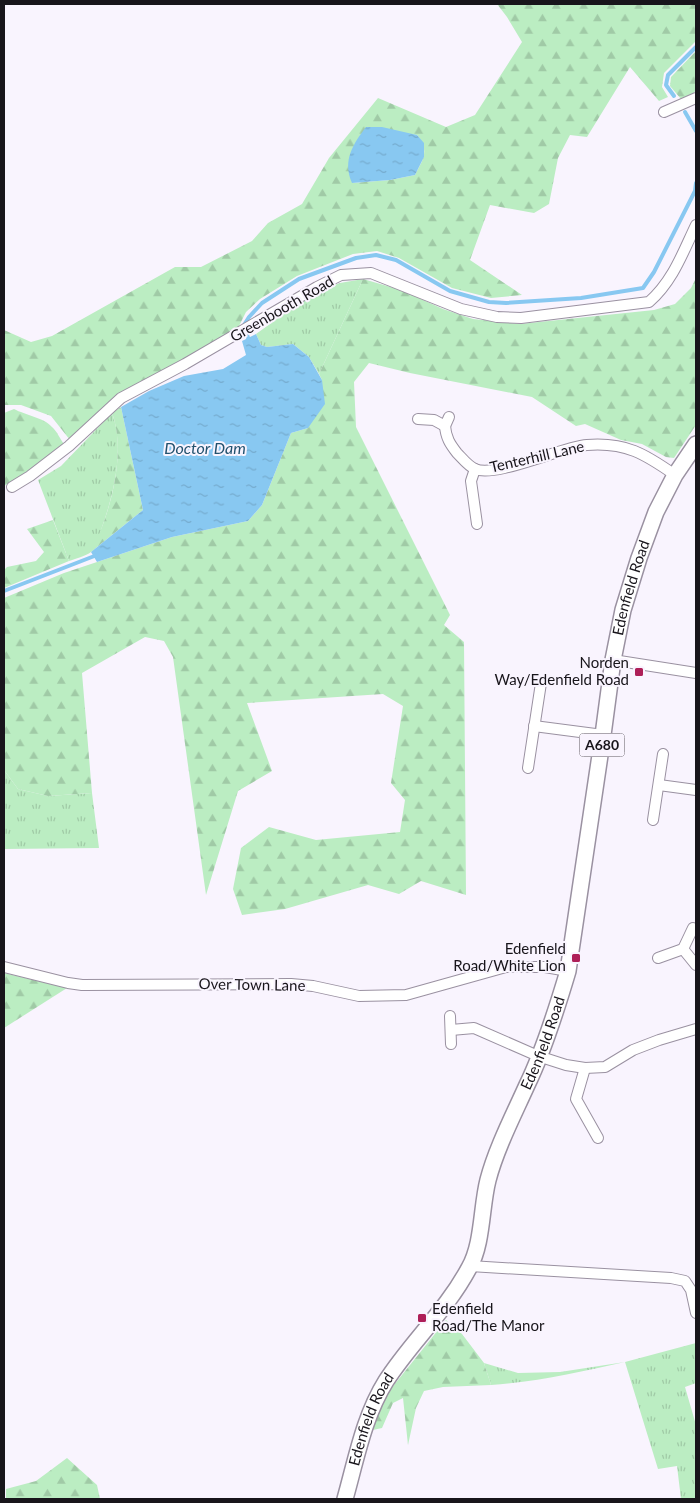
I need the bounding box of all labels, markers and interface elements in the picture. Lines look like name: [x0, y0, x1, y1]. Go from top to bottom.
street label: Greenbooth Road: [227, 271, 336, 345]
street label: Tenterhill Lane: [488, 436, 586, 476]
water label: Doctor Dam: [164, 438, 246, 457]
street label: Edenfield Road: [608, 537, 653, 637]
place label: Norden Way/Edenfield Road: [495, 653, 629, 688]
marker: Norden Way/Edenfield Road: [633, 666, 645, 678]
road number: A680: [580, 734, 624, 756]
place label: Edenfield Road/White Lion: [453, 939, 566, 974]
marker: Edenfield Road/White Lion: [570, 952, 582, 964]
street label: Over Town Lane: [198, 974, 306, 994]
street label: Edenfield Road: [516, 994, 568, 1092]
place label: Edenfield Road/The Manor: [432, 1299, 545, 1334]
marker: Edenfield Road/The Manor: [416, 1312, 428, 1324]
street label: Edenfield Road: [344, 1369, 397, 1468]

